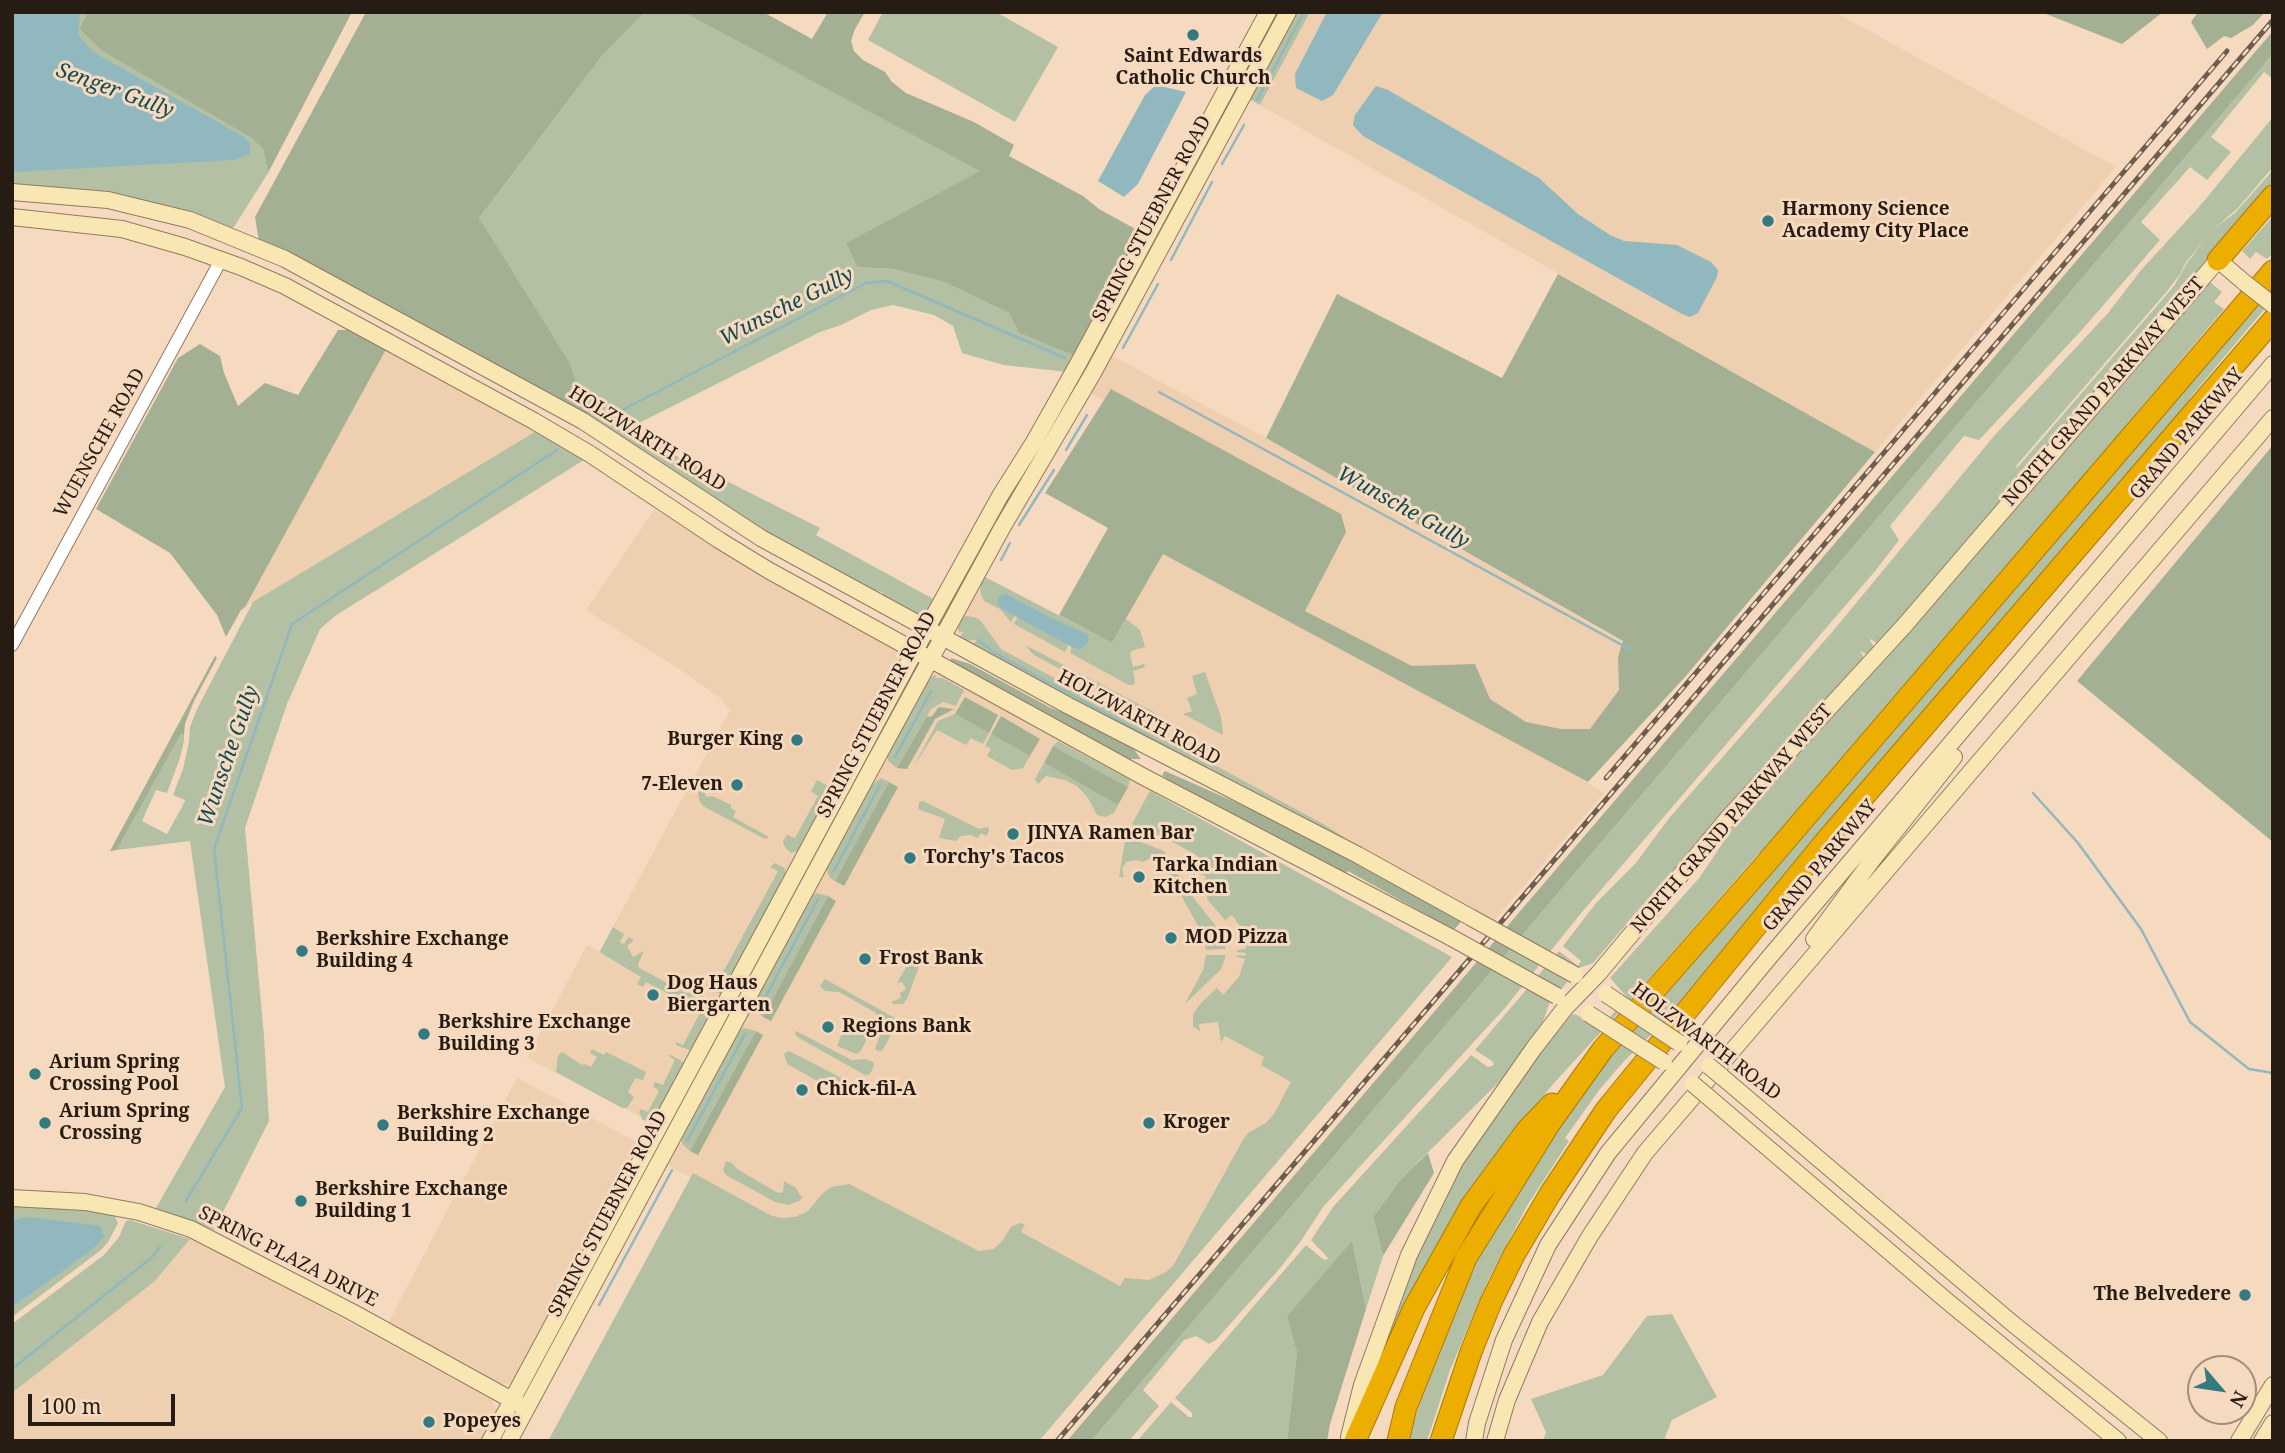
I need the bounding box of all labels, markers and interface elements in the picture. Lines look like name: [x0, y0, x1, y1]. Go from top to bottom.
marker: Saint Edwards Catholic Church: [1185, 27, 1201, 43]
place label: Saint Edwards Catholic Church: [1115, 46, 1271, 90]
water label: Senger Gully: [53, 58, 177, 124]
street label: SPRING STUEBNER ROAD: [1088, 112, 1216, 326]
place label: Harmony Science Academy City Place: [1782, 199, 1969, 243]
marker: Harmony Science Academy City Place: [1760, 213, 1776, 229]
water label: Wunsche Gully: [716, 262, 858, 352]
street label: NORTH GRAND PARKWAY WEST: [1998, 273, 2210, 511]
street label: GRAND PARKWAY: [2125, 364, 2249, 504]
street label: WUENSCHE ROAD: [50, 365, 150, 521]
street label: HOLZWARTH ROAD: [564, 381, 730, 497]
water label: Wunsche Gully: [1333, 461, 1473, 555]
street label: SPRING STUEBNER ROAD: [813, 608, 941, 822]
street label: HOLZWARTH ROAD: [1054, 665, 1224, 771]
water label: Wunsche Gully: [193, 682, 265, 830]
street label: NORTH GRAND PARKWAY WEST: [1626, 700, 1838, 938]
place label: Burger King: [667, 729, 783, 751]
marker: Burger King: [789, 732, 805, 748]
place label: 7-Eleven: [641, 774, 723, 796]
marker: 7-Eleven: [729, 777, 745, 793]
street label: GRAND PARKWAY: [1758, 796, 1882, 936]
place label: JINYA Ramen Bar: [1027, 823, 1194, 845]
marker: JINYA Ramen Bar: [1005, 826, 1021, 842]
place label: Torchy's Tacos: [924, 847, 1064, 869]
marker: Torchy's Tacos: [902, 850, 918, 866]
place label: Tarka Indian Kitchen: [1153, 855, 1278, 899]
marker: Tarka Indian Kitchen: [1131, 869, 1147, 885]
place label: MOD Pizza: [1185, 927, 1288, 949]
place label: Berkshire Exchange Building 4: [316, 929, 509, 973]
marker: MOD Pizza: [1163, 930, 1179, 946]
marker: Berkshire Exchange Building 4: [294, 943, 310, 959]
place label: Frost Bank: [879, 948, 983, 970]
marker: Frost Bank: [857, 951, 873, 967]
place label: Dog Haus Biergarten: [667, 973, 770, 1017]
street label: HOLZWARTH ROAD: [1627, 978, 1785, 1106]
marker: Dog Haus Biergarten: [645, 987, 661, 1003]
place label: Berkshire Exchange Building 3: [438, 1012, 631, 1056]
place label: Regions Bank: [842, 1016, 971, 1038]
marker: Regions Bank: [820, 1019, 836, 1035]
marker: Berkshire Exchange Building 3: [416, 1026, 432, 1042]
place label: Arium Spring Crossing Pool: [49, 1052, 179, 1096]
marker: Arium Spring Crossing Pool: [27, 1066, 43, 1082]
place label: Chick-fil-A: [816, 1079, 917, 1101]
marker: Chick-fil-A: [794, 1082, 810, 1098]
place label: Arium Spring Crossing: [59, 1101, 189, 1145]
place label: Berkshire Exchange Building 2: [397, 1103, 590, 1147]
street label: SPRING STUEBNER ROAD: [544, 1107, 672, 1321]
place label: Kroger: [1163, 1112, 1230, 1134]
marker: Arium Spring Crossing: [37, 1115, 53, 1131]
marker: Kroger: [1141, 1115, 1157, 1131]
marker: Berkshire Exchange Building 2: [375, 1117, 391, 1133]
place label: Berkshire Exchange Building 1: [315, 1179, 508, 1223]
marker: Berkshire Exchange Building 1: [293, 1193, 309, 1209]
street label: SPRING PLAZA DRIVE: [194, 1202, 382, 1312]
place label: The Belvedere: [2093, 1284, 2231, 1306]
marker: The Belvedere: [2237, 1287, 2253, 1303]
north arrow: [2187, 1355, 2257, 1425]
scale bar: [32, 1380, 178, 1424]
text: N: [2224, 1386, 2254, 1412]
text: 100 m: [41, 1392, 102, 1420]
place label: Popeyes: [443, 1411, 521, 1433]
marker: Popeyes: [421, 1414, 437, 1430]

